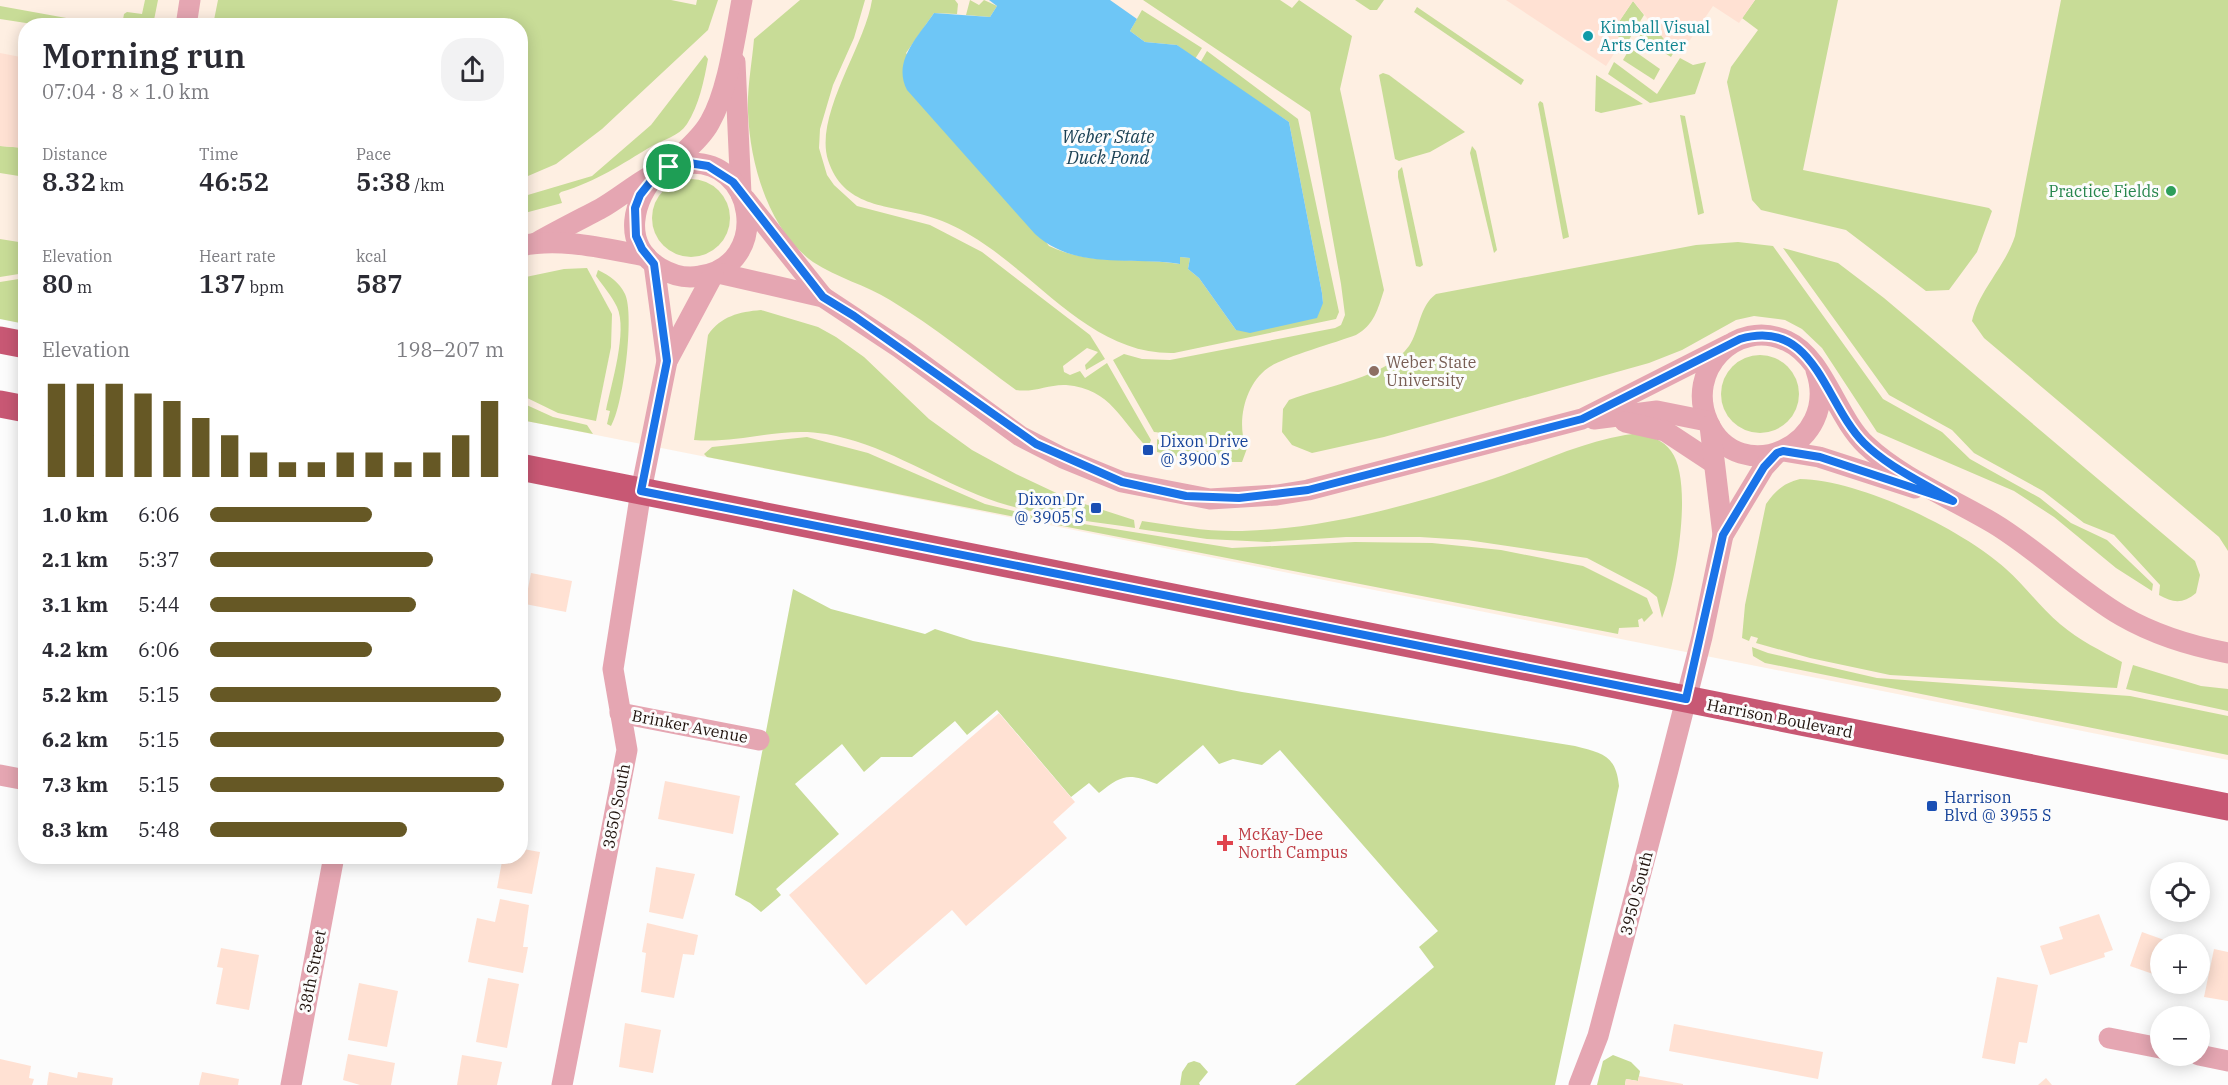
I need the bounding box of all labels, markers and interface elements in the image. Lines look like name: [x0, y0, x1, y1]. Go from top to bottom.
place label: Kimball Visual Arts Center: [1600, 17, 1710, 55]
marker: Kimball Visual Arts Center: [1581, 29, 1595, 43]
text: Morning run: [42, 34, 245, 77]
button: share: [441, 38, 504, 101]
text: 07:04 · 8 × 1.0 km: [42, 78, 210, 105]
water label: Weber State Duck Pond: [1062, 125, 1154, 169]
pin: [643, 141, 694, 192]
text: Distance: [42, 144, 107, 164]
text: Time: [199, 144, 238, 164]
text: Pace: [356, 144, 391, 164]
icon: arrive: [652, 150, 685, 183]
text: 8.32: [42, 164, 96, 198]
text: 46:52: [199, 164, 269, 198]
text: 5:38: [356, 164, 411, 198]
text: km: [96, 175, 124, 195]
text: /km: [411, 175, 445, 195]
place label: Practice Fields: [2048, 181, 2159, 201]
marker: Practice Fields: [2164, 184, 2178, 198]
text: Elevation: [42, 246, 112, 266]
text: Heart rate: [199, 246, 276, 266]
text: kcal: [356, 246, 387, 266]
text: 80: [42, 266, 73, 300]
text: 137: [199, 266, 246, 300]
text: 587: [356, 266, 403, 300]
text: m: [73, 277, 92, 297]
text: bpm: [246, 277, 284, 297]
text: Elevation: [42, 336, 130, 363]
text: 198–207 m: [397, 336, 504, 363]
place label: Weber State University: [1386, 352, 1476, 390]
marker: Weber State University: [1367, 364, 1381, 378]
place label: Dixon Drive @ 3900 S: [1160, 431, 1248, 469]
marker: Dixon Drive @ 3900 S: [1141, 443, 1155, 457]
place label: Dixon Dr @ 3905 S: [1014, 489, 1084, 527]
text: 1.0 km: [42, 501, 108, 528]
text: 6:06: [138, 501, 180, 528]
marker: Dixon Dr @ 3905 S: [1089, 501, 1103, 515]
text: 2.1 km: [42, 546, 108, 573]
text: 5:37: [138, 546, 180, 573]
text: 3.1 km: [42, 591, 108, 618]
text: 5:44: [138, 591, 180, 618]
text: 4.2 km: [42, 636, 108, 663]
text: 6:06: [138, 636, 180, 663]
text: 5.2 km: [42, 681, 108, 708]
text: 5:15: [138, 681, 180, 708]
street label: Harrison Boulevard: [1705, 694, 1855, 742]
street label: Brinker Avenue: [630, 705, 750, 747]
text: 6.2 km: [42, 726, 108, 753]
text: 5:15: [138, 726, 180, 753]
street label: 3850 South: [598, 762, 634, 850]
text: 7.3 km: [42, 771, 108, 798]
text: 5:15: [138, 771, 180, 798]
place label: Harrison Blvd @ 3955 S: [1944, 787, 2051, 825]
marker: Harrison Blvd @ 3955 S: [1925, 799, 1939, 813]
text: 8.3 km: [42, 816, 108, 843]
text: 5:48: [138, 816, 180, 843]
place label: McKay-Dee North Campus: [1238, 824, 1348, 862]
marker: McKay-Dee North Campus: [1216, 834, 1234, 852]
street label: 3950 South: [1615, 849, 1657, 937]
map controls: [2150, 862, 2210, 1066]
button: locate: [2150, 862, 2210, 922]
street label: 38th Street: [294, 928, 330, 1014]
button: +: [2150, 934, 2210, 994]
button: −: [2150, 1006, 2210, 1066]

